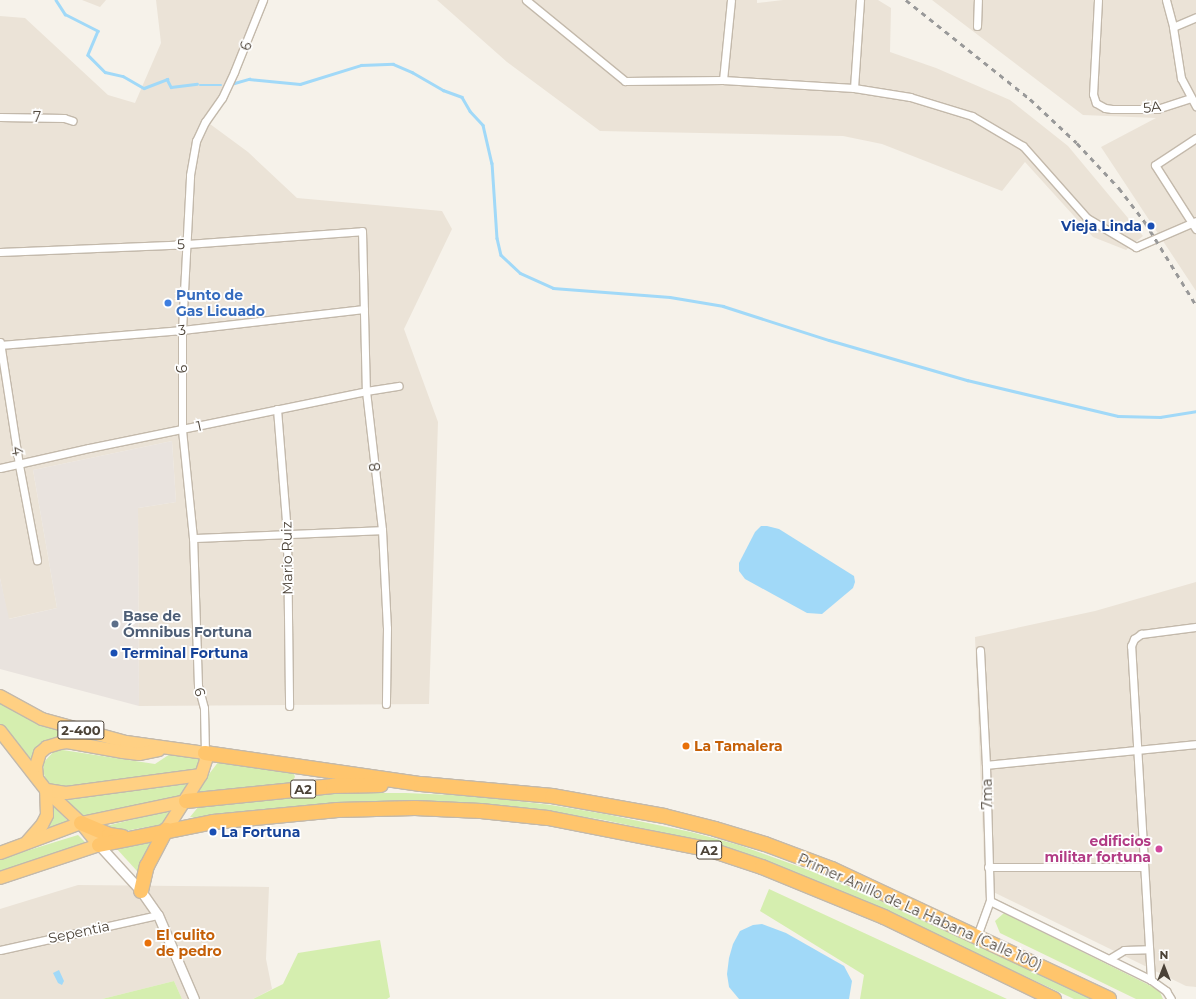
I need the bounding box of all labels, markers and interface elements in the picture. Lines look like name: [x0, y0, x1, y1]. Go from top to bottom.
street label: 6: [237, 39, 255, 53]
street label: 5A: [1142, 98, 1162, 116]
street label: 7: [33, 109, 41, 125]
place label: Vieja Linda: [1061, 218, 1142, 234]
marker: Vieja Linda: [1145, 220, 1157, 232]
street label: 5: [177, 235, 185, 253]
place label: Punto de Gas Licuado: [176, 287, 265, 320]
marker: Punto de Gas Licuado: [163, 298, 173, 308]
street label: 3: [177, 321, 187, 339]
street label: 6: [174, 365, 190, 373]
street label: 1: [195, 417, 203, 435]
street label: 4: [8, 445, 26, 457]
street label: 8: [366, 462, 384, 472]
street label: Mario Ruiz: [278, 521, 296, 595]
place label: Base de Ómnibus Fortuna: [123, 608, 252, 640]
marker: Base de Ómnibus Fortuna: [110, 619, 120, 629]
place label: Terminal Fortuna: [122, 645, 248, 661]
marker: Terminal Fortuna: [109, 648, 119, 658]
street label: 6: [191, 686, 209, 698]
road number: 2-400: [57, 719, 105, 741]
place label: La Tamalera: [694, 738, 783, 754]
marker: La Tamalera: [681, 741, 691, 751]
road number: A2: [290, 778, 316, 800]
street label: 7ma: [978, 778, 996, 810]
place label: La Fortuna: [221, 824, 300, 840]
marker: La Fortuna: [208, 827, 218, 837]
place label: edificios militar fortuna: [1044, 833, 1151, 866]
road number: A2: [696, 839, 722, 861]
marker: edificios militar fortuna: [1154, 844, 1164, 854]
street label: Primer Anillo de La Habana (Calle 100): [795, 850, 1045, 974]
street label: Sepentia: [47, 917, 111, 947]
place label: El culito de pedro: [156, 927, 222, 960]
marker: El culito de pedro: [143, 938, 153, 948]
north arrow: [1144, 947, 1184, 987]
text: N: [1160, 948, 1168, 962]

